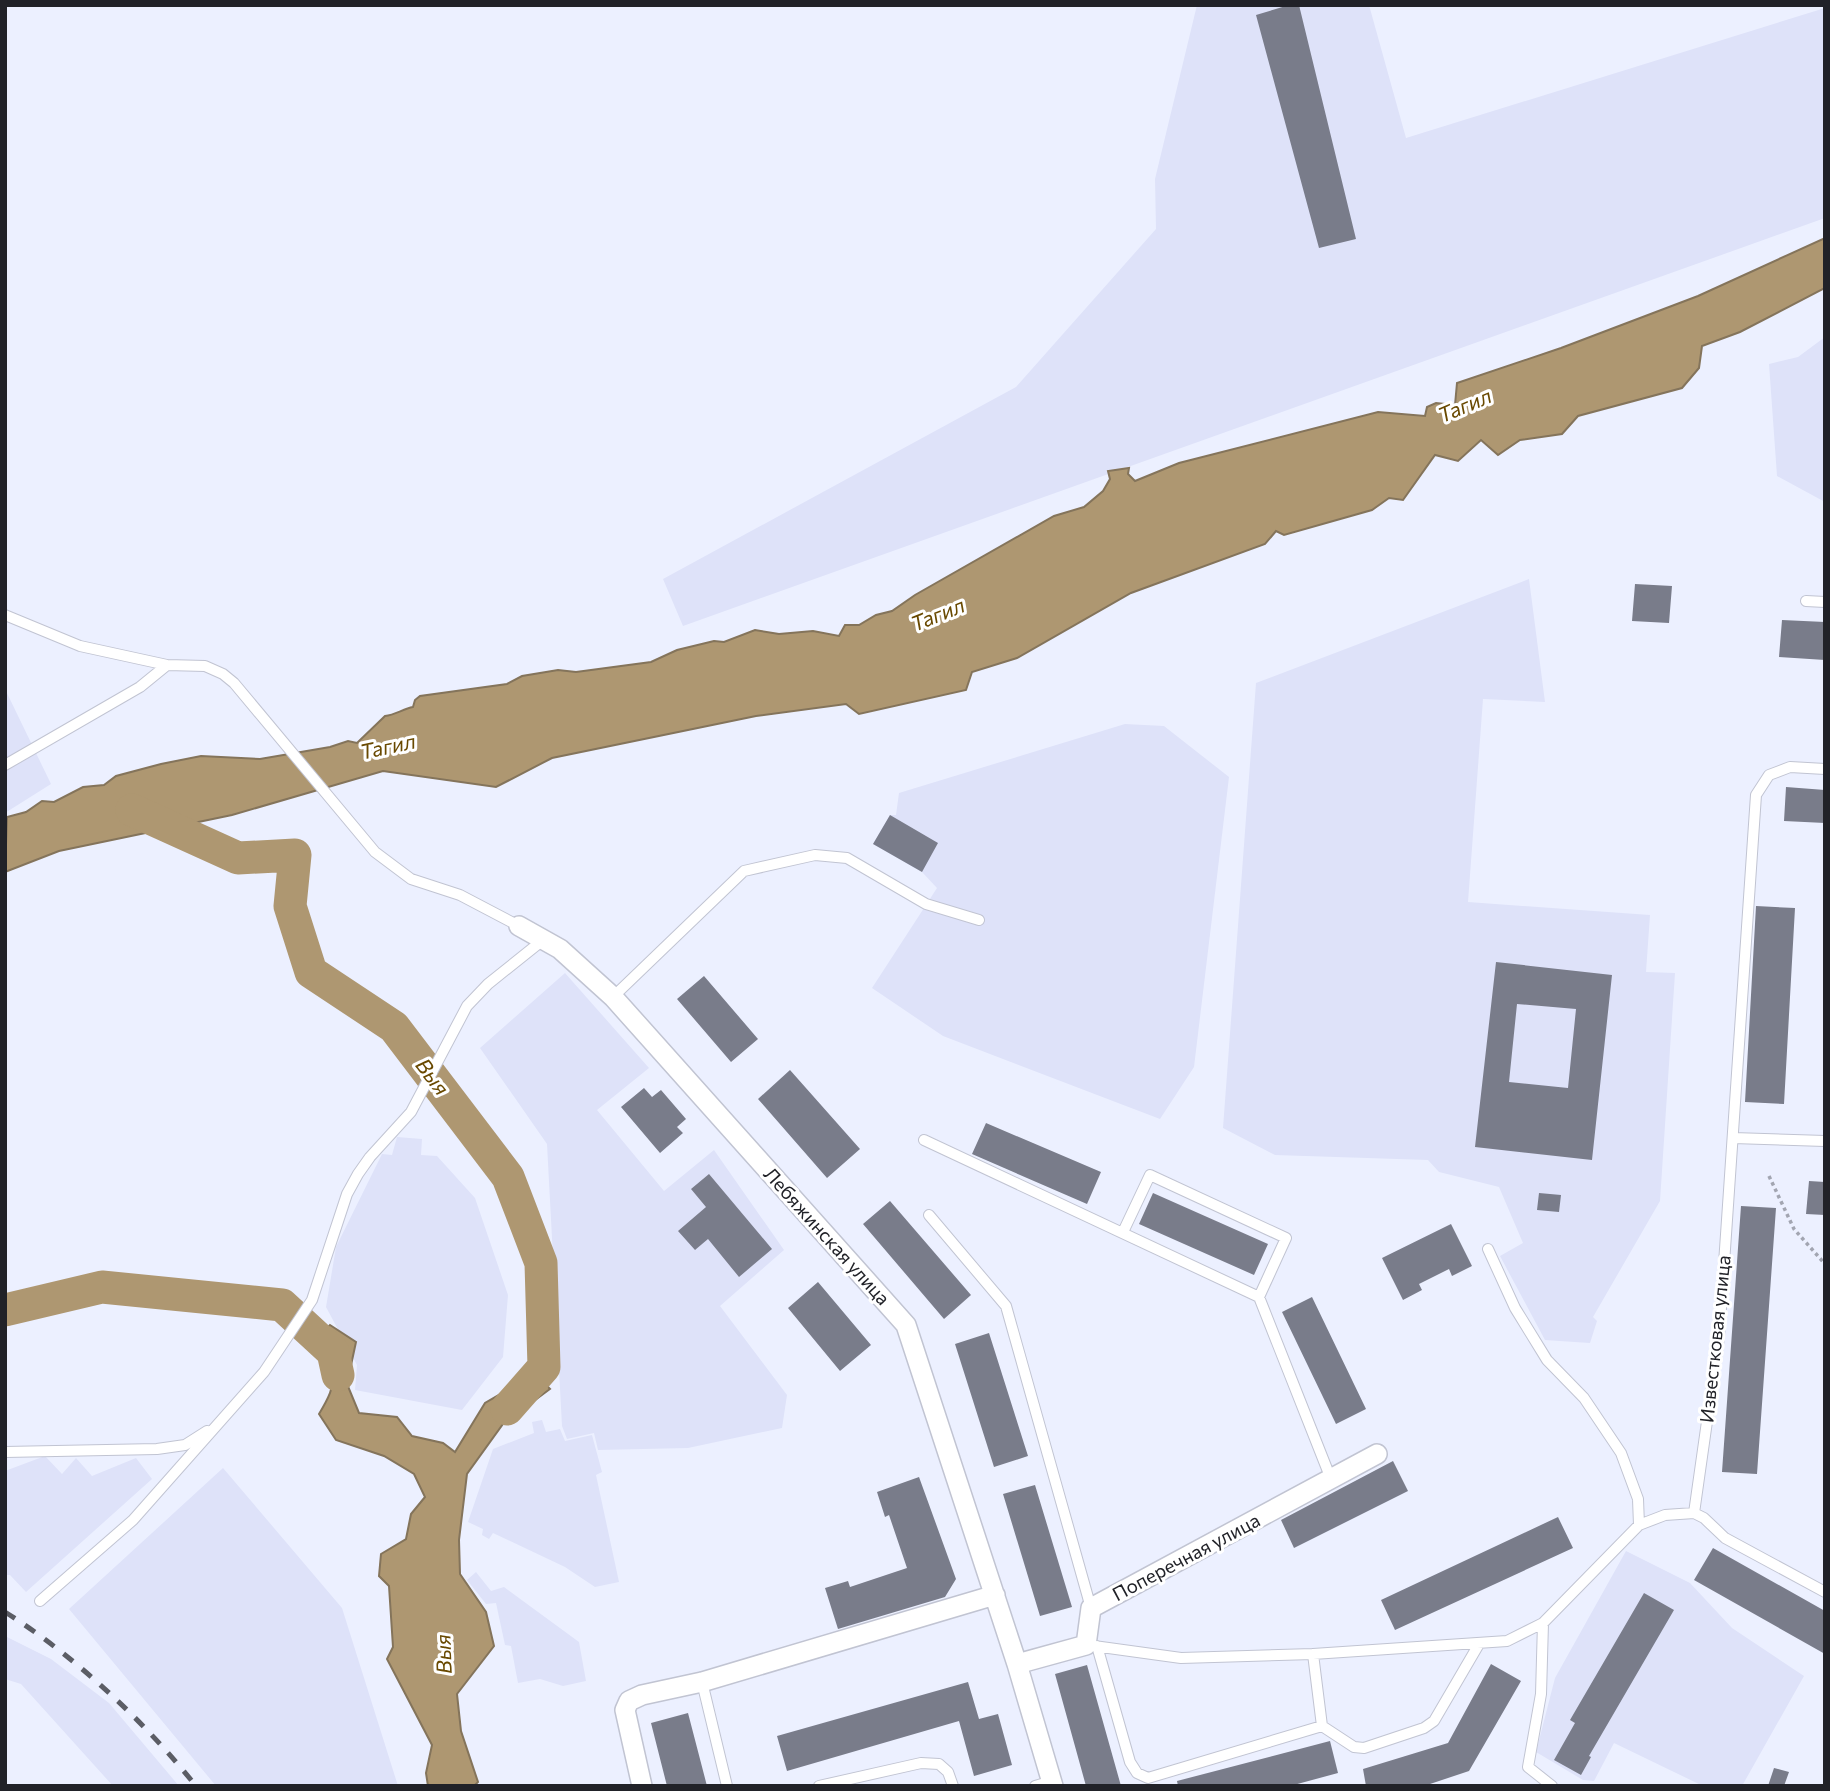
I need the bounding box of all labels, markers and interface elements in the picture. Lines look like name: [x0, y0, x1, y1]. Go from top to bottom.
water label: Тагил: [1434, 382, 1495, 427]
water label: Тагил: [907, 592, 968, 636]
water label: Тагил: [358, 727, 418, 764]
water label: Выя: [411, 1053, 455, 1100]
street label: Лебяжинская улица: [759, 1162, 895, 1309]
street label: Известковая улица: [1694, 1254, 1735, 1424]
street label: Поперечная улица: [1108, 1508, 1264, 1605]
water label: Выя: [429, 1634, 456, 1674]

